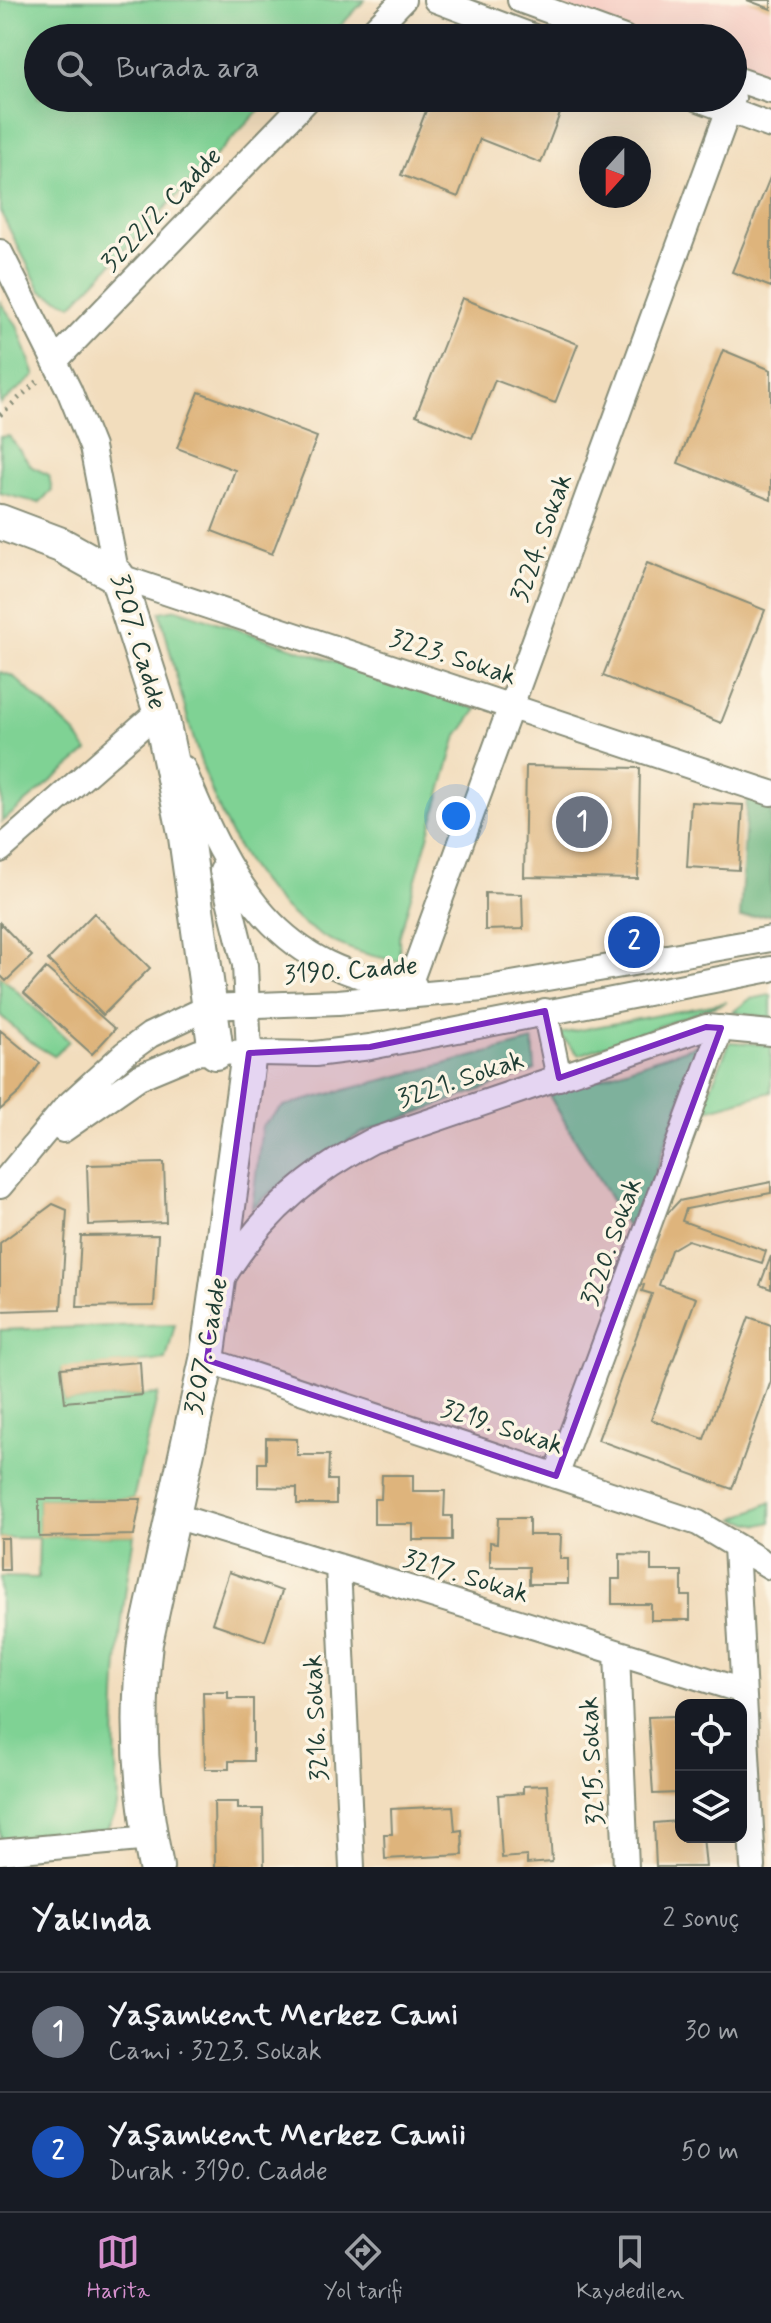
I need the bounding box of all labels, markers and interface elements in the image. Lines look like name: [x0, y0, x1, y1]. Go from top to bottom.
search box: [24, 24, 747, 112]
icon: search: [52, 46, 96, 90]
text: Burada ara: [116, 49, 259, 88]
north arrow: [579, 136, 651, 208]
street label: 3222/2. Cadde: [94, 140, 230, 280]
street label: 3224. Sokak: [503, 469, 581, 607]
street label: 3207. Cadde: [102, 570, 174, 714]
street label: 3223. Sokak: [385, 622, 521, 694]
pin: 1: [556, 792, 608, 852]
your location: [436, 796, 476, 836]
pin: 2: [608, 912, 660, 972]
street label: 3190. Cadde: [283, 949, 419, 993]
street label: 3221. Sokak: [394, 1044, 529, 1116]
street label: 3220. Sokak: [573, 1173, 651, 1311]
street label: 3207. Cadde: [177, 1274, 237, 1418]
street label: 3219. Sokak: [437, 1392, 568, 1464]
street label: 3217. Sokak: [399, 1542, 533, 1612]
street label: 3216. Sokak: [297, 1654, 337, 1782]
street label: 3215. Sokak: [573, 1695, 613, 1827]
map controls: [675, 1699, 747, 1843]
button: locate: [675, 1699, 747, 1771]
button: layers: [675, 1771, 747, 1843]
text: Yakında: [32, 1897, 152, 1942]
text: 2 sonuç: [662, 1902, 739, 1936]
text: Yaşamkent Merkez Cami: [108, 1996, 459, 2035]
text: 1: [52, 2015, 64, 2049]
text: 30 m: [685, 2015, 739, 2049]
text: Cami · 3223. Sokak: [108, 2035, 322, 2069]
text: Yaşamkent Merkez Camii: [108, 2116, 466, 2155]
text: 2: [52, 2135, 64, 2169]
text: 50 m: [681, 2135, 739, 2169]
text: Durak · 3190. Cadde: [108, 2155, 328, 2189]
tab: Harita: [87, 2230, 150, 2306]
tab: Yol tarifi: [324, 2230, 402, 2306]
tab: Kaydedilen: [576, 2230, 684, 2306]

